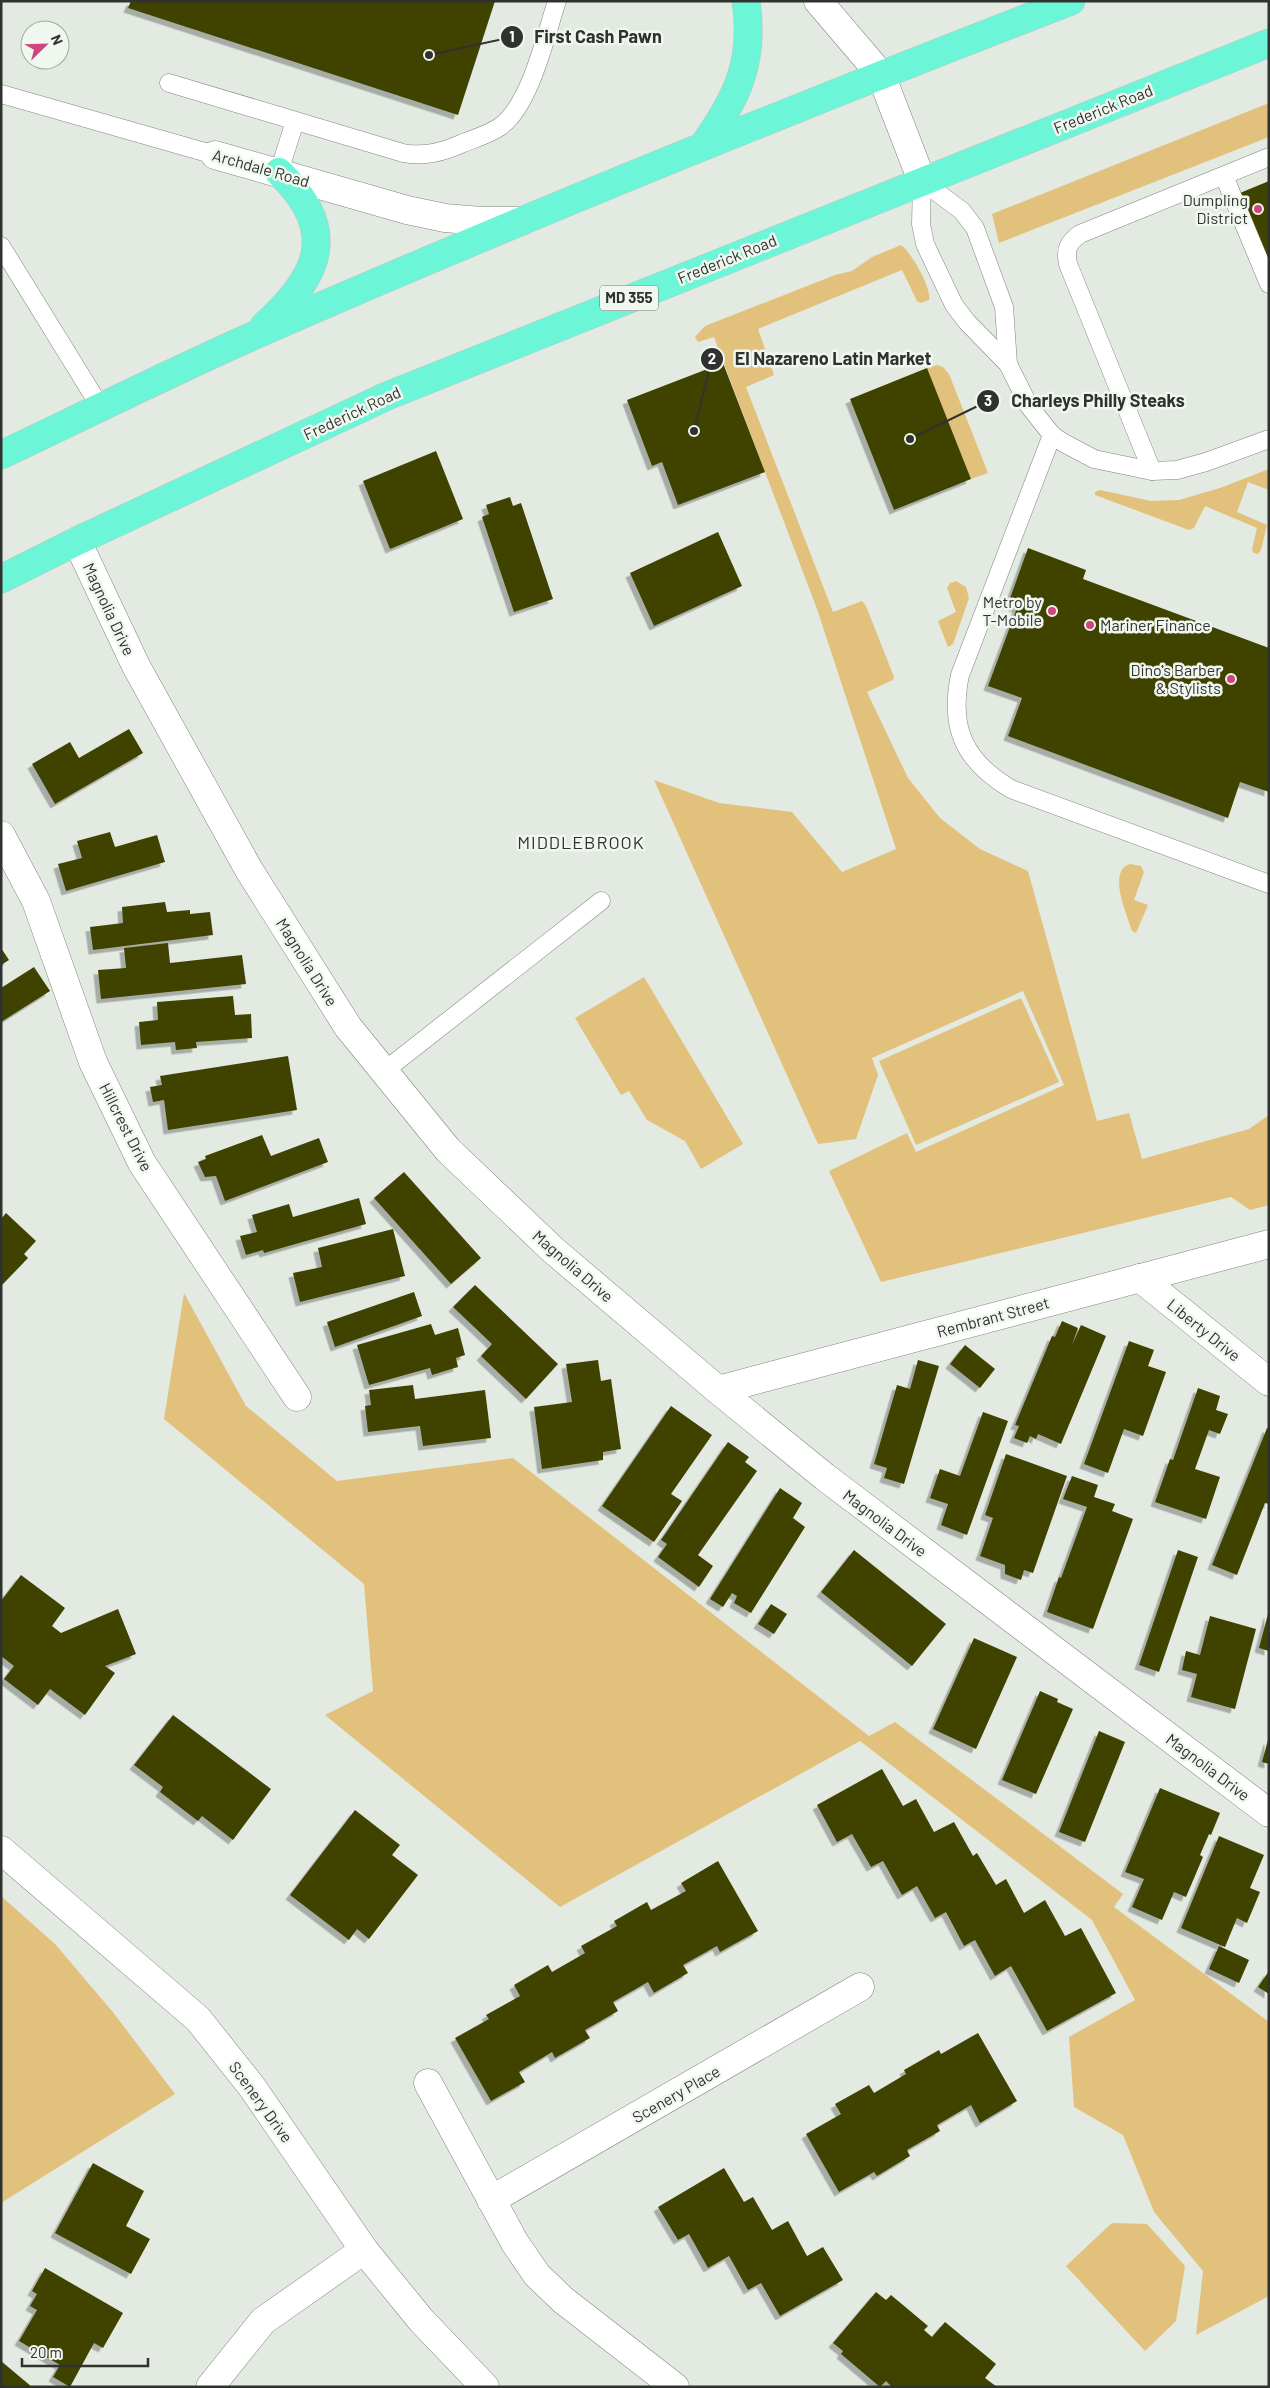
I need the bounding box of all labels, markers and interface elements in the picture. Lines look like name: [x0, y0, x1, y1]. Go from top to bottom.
north arrow: [20, 20, 70, 70]
callout: First Cash Pawn: [500, 21, 672, 54]
text: First Cash Pawn: [534, 25, 662, 47]
text: 1: [509, 27, 515, 45]
text: N: [48, 32, 67, 47]
street label: Frederick Road: [1050, 80, 1155, 137]
street label: Archdale Road: [210, 145, 312, 190]
place label: Dumpling District: [1183, 190, 1248, 227]
marker: Dumpling District: [1252, 203, 1264, 215]
street label: Frederick Road: [674, 230, 779, 287]
road number: MD 355: [600, 286, 658, 310]
callout: El Nazareno Latin Market: [700, 342, 941, 375]
text: El Nazareno Latin Market: [735, 347, 931, 369]
text: 2: [708, 349, 716, 367]
street label: Frederick Road: [300, 382, 403, 443]
callout: Charleys Philly Steaks: [976, 385, 1194, 418]
text: Charleys Philly Steaks: [1011, 389, 1185, 411]
text: 3: [984, 391, 992, 409]
street label: Magnolia Drive: [80, 559, 139, 658]
place label: Metro by T-Mobile: [983, 592, 1043, 629]
marker: Metro by T-Mobile: [1046, 605, 1058, 617]
place label: Mariner Finance: [1100, 615, 1211, 634]
marker: Mariner Finance: [1084, 619, 1096, 631]
place label: Dino's Barber & Stylists: [1131, 660, 1221, 697]
marker: Dino's Barber & Stylists: [1225, 673, 1237, 685]
district label: MIDDLEBROOK: [517, 831, 645, 853]
street label: Magnolia Drive: [273, 914, 342, 1009]
street label: Hillcrest Drive: [96, 1079, 157, 1174]
street label: Magnolia Drive: [529, 1226, 617, 1306]
street label: Rembrant Street: [935, 1292, 1051, 1341]
street label: Liberty Drive: [1164, 1294, 1245, 1365]
street label: Magnolia Drive: [840, 1485, 931, 1560]
street label: Magnolia Drive: [1163, 1729, 1254, 1804]
street label: Scenery Drive: [226, 2057, 297, 2146]
street label: Scenery Place: [628, 2061, 723, 2126]
scale bar: [22, 2336, 149, 2368]
text: 20 m: [30, 2343, 62, 2361]

